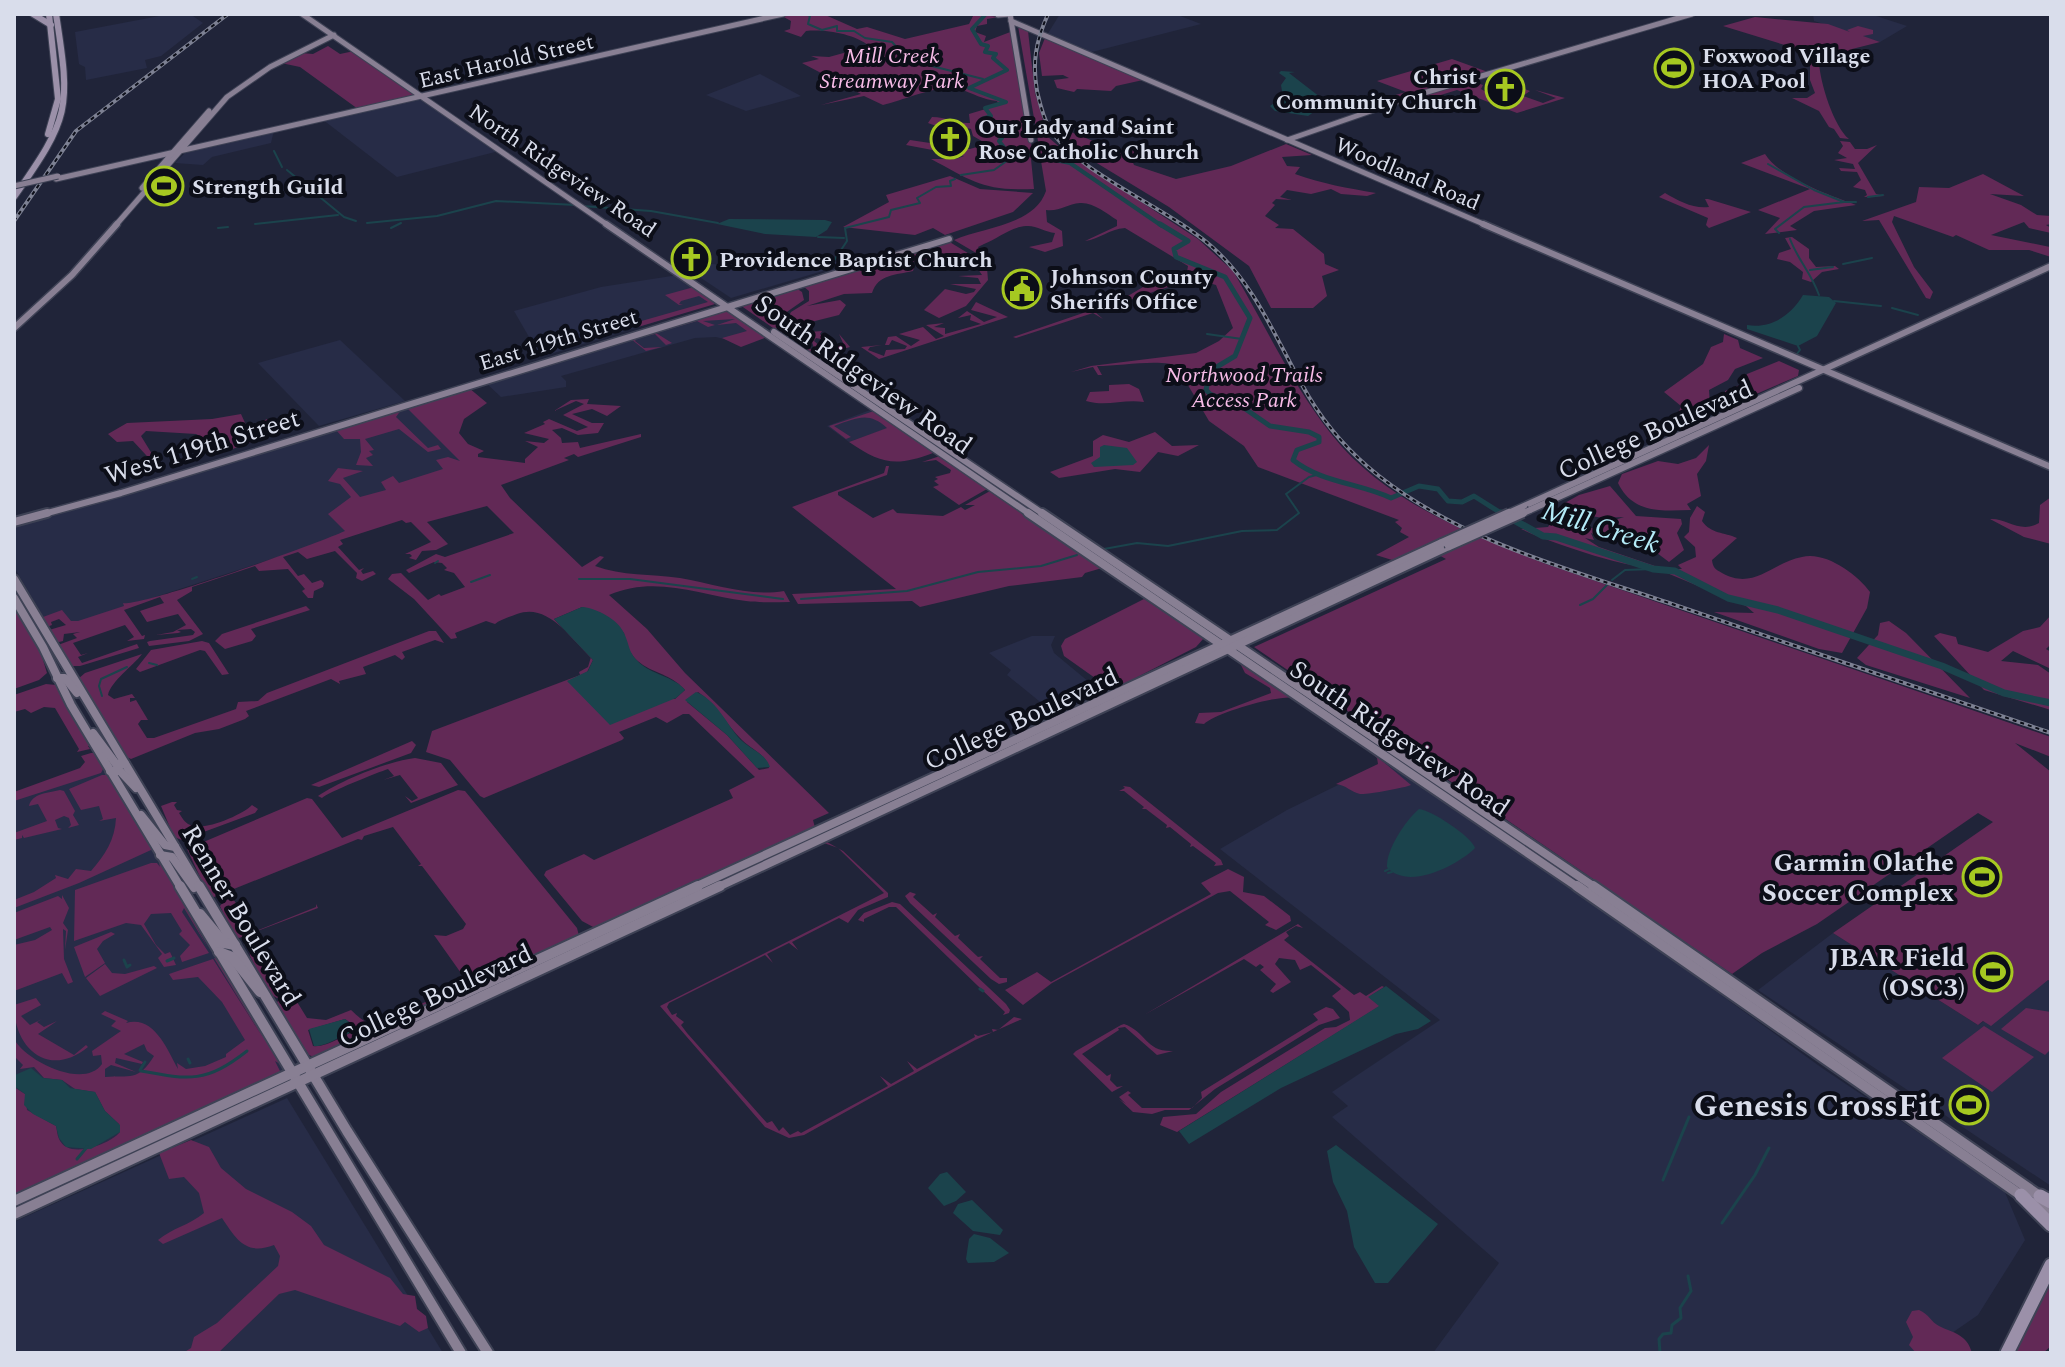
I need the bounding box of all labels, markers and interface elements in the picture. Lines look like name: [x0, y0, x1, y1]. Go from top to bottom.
street label: East Harold Street: [415, 25, 597, 98]
park label: Mill Creek Streamway Park: [820, 40, 964, 98]
place label: Foxwood Village HOA Pool: [1702, 40, 1870, 98]
sports icon: Foxwood Village HOA Pool: [1653, 47, 1695, 89]
place label: Christ Community Church: [1276, 61, 1477, 119]
church icon: Christ Community Church: [1484, 68, 1526, 110]
street label: North Ridgeview Road: [462, 96, 663, 246]
place label: Our Lady and Saint Rose Catholic Church: [978, 111, 1200, 169]
church icon: Our Lady and Saint Rose Catholic Church: [929, 118, 971, 160]
street label: Woodland Road: [1330, 129, 1485, 220]
sports icon: Strength Guild: [143, 165, 185, 207]
place label: Strength Guild: [192, 171, 344, 204]
church icon: Providence Baptist Church: [670, 238, 712, 280]
place label: Providence Baptist Church: [719, 244, 993, 277]
place label: Johnson County Sheriffs Office: [1050, 261, 1214, 319]
public building icon: Johnson County Sheriffs Office: [1001, 268, 1043, 310]
street label: South Ridgeview Road: [746, 284, 981, 465]
street label: East 119th Street: [475, 301, 642, 380]
park label: Northwood Trails Access Park: [1165, 359, 1323, 417]
street label: College Boulevard: [1551, 369, 1760, 491]
street label: West 119th Street: [100, 398, 305, 496]
water label: Mill Creek: [1537, 489, 1665, 566]
street label: South Ridgeview Road: [1281, 650, 1518, 828]
street label: College Boulevard: [918, 656, 1125, 781]
street label: Renner Boulevard: [171, 817, 311, 1014]
place label: Garmin Olathe Soccer Complex: [1762, 843, 1954, 913]
sports icon: Garmin Olathe Soccer Complex: [1961, 856, 2003, 898]
street label: College Boulevard: [332, 933, 539, 1058]
place label: JBAR Field (OSC3): [1829, 938, 1965, 1008]
sports icon: JBAR Field (OSC3): [1972, 951, 2014, 993]
place label: Genesis CrossFit: [1694, 1082, 1941, 1131]
sports icon: Genesis CrossFit: [1948, 1084, 1990, 1126]

